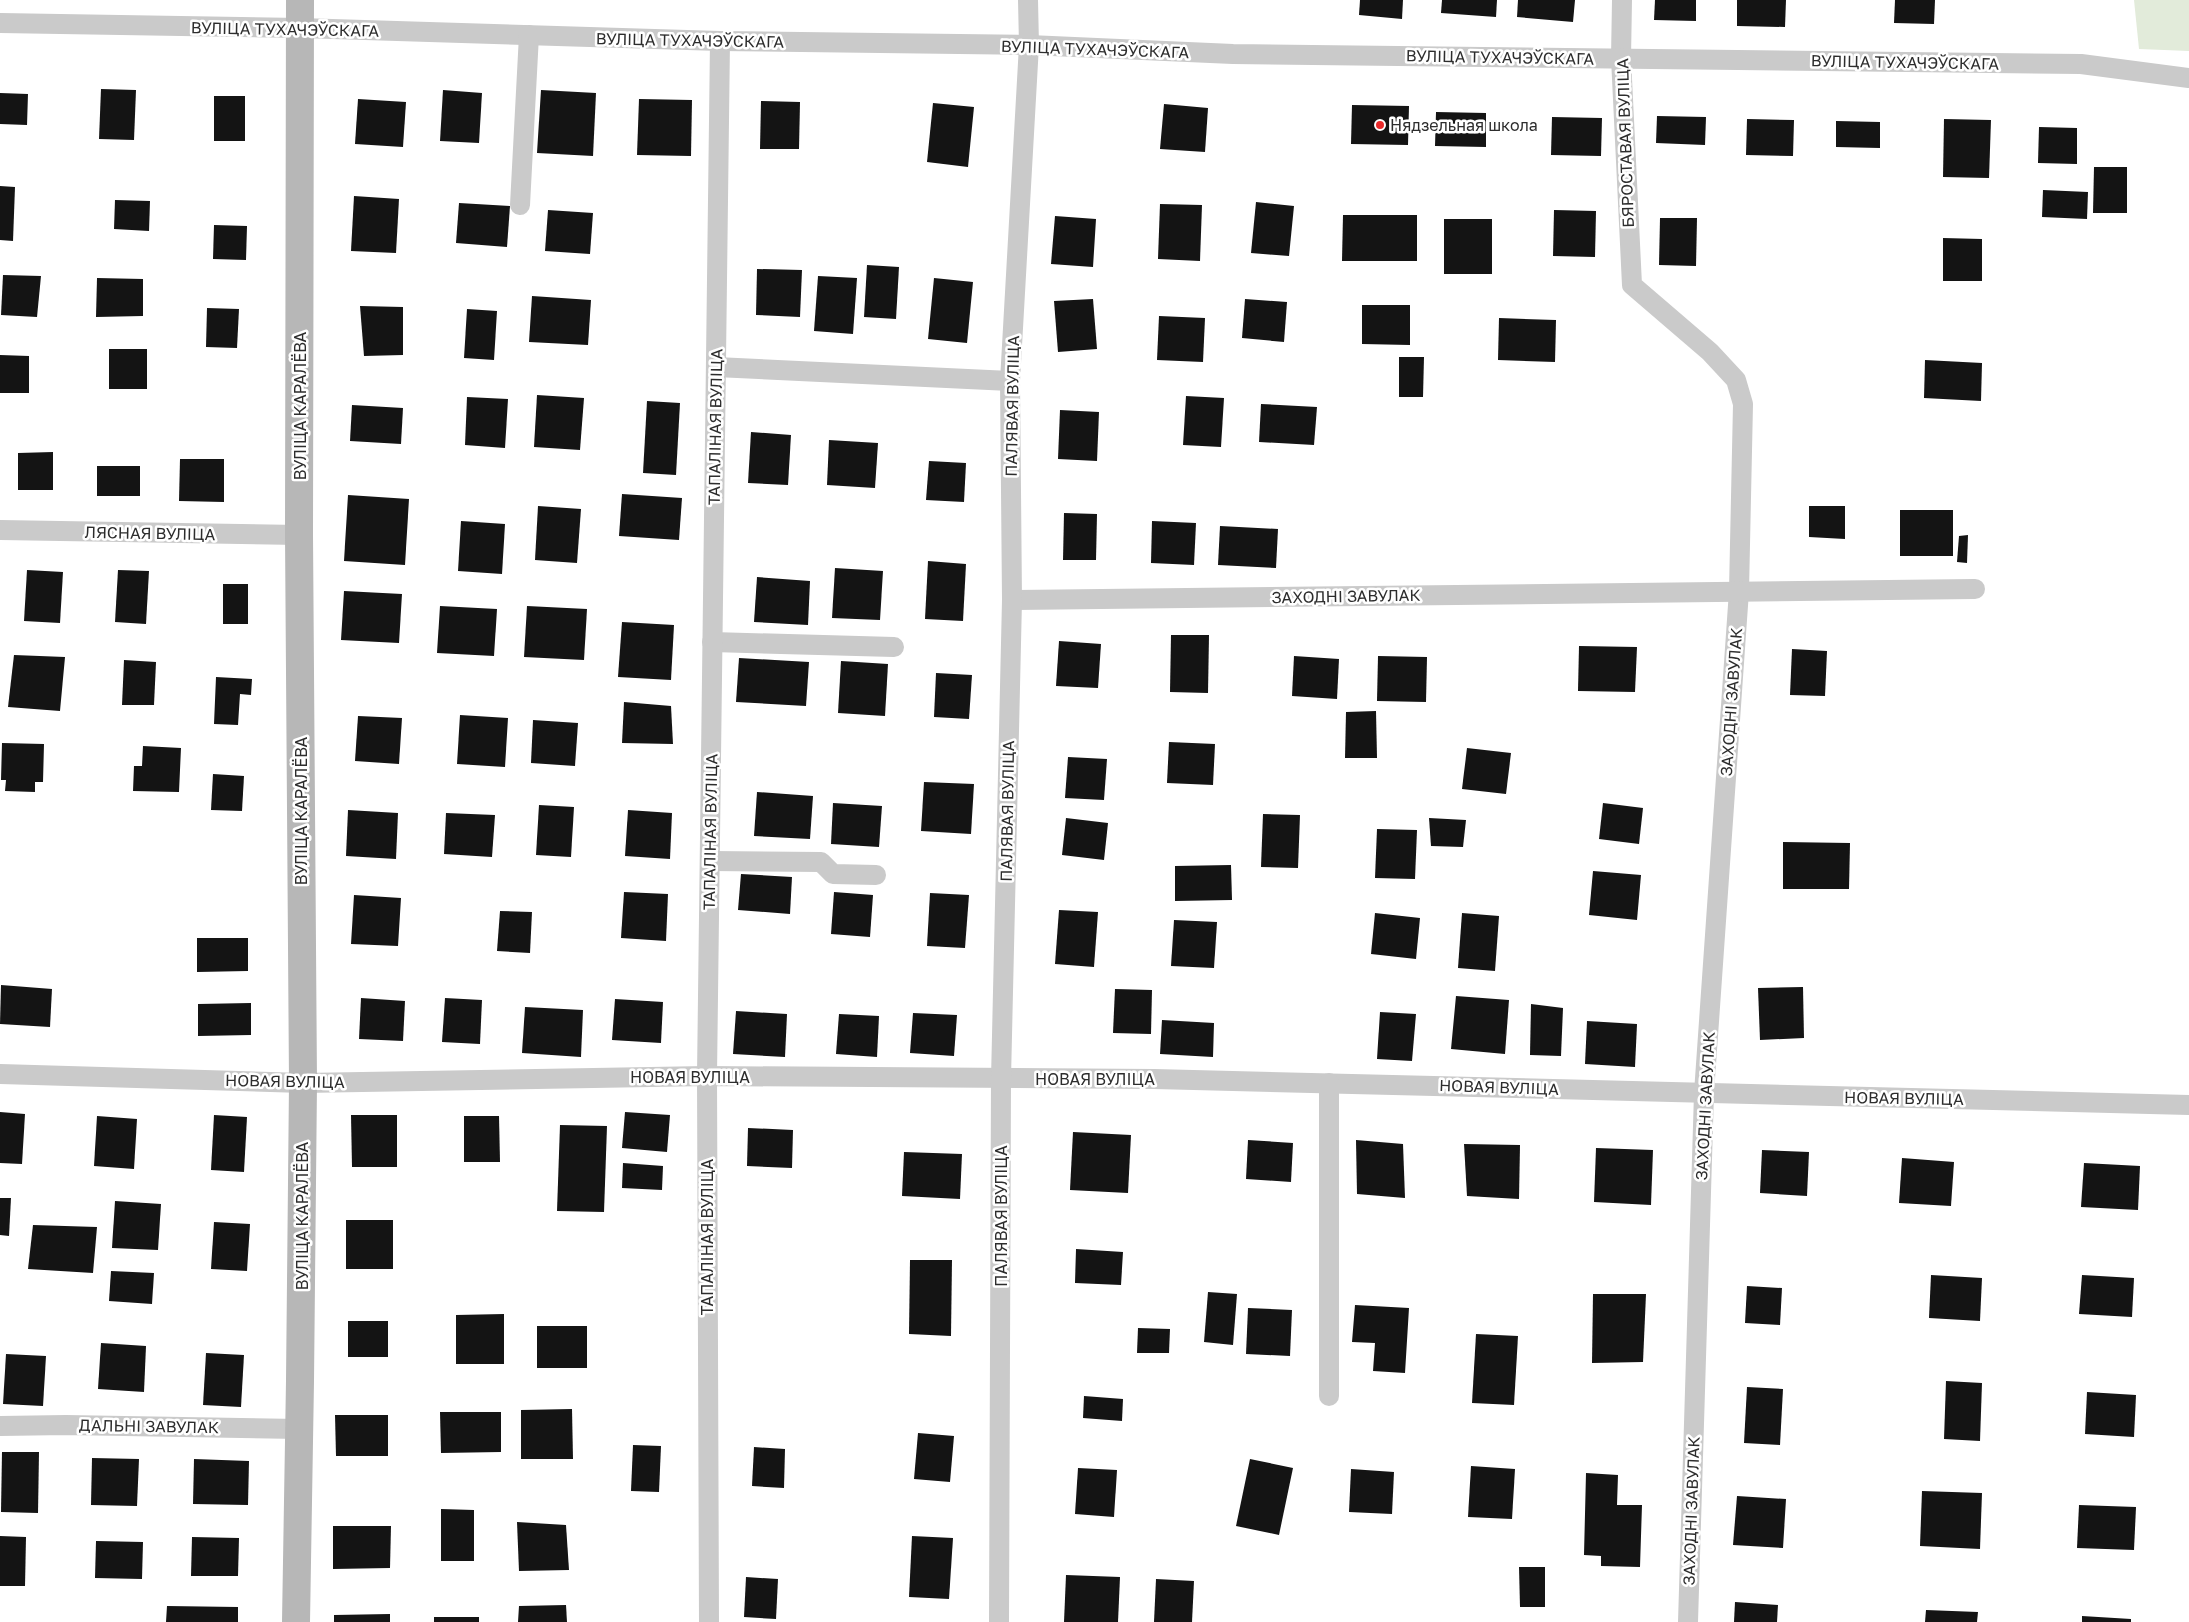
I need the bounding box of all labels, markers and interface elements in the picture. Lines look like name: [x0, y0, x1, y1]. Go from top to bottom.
street label: ВУЛІЦА ТУХАЧЭЎСКАГА: [191, 17, 380, 41]
street label: ВУЛІЦА ТУХАЧЭЎСКАГА: [596, 28, 785, 52]
street label: ВУЛІЦА ТУХАЧЭЎСКАГА: [1001, 36, 1190, 62]
street label: ВУЛІЦА ТУХАЧЭЎСКАГА: [1406, 45, 1595, 69]
street label: ВУЛІЦА ТУХАЧЭЎСКАГА: [1811, 50, 2000, 74]
street label: БЯРОСТАВАЯ ВУЛІЦА: [1612, 58, 1638, 228]
place label: Нядзельная школа: [1390, 115, 1538, 135]
marker: Нядзельная школа: [1374, 119, 1386, 131]
street label: ВУЛІЦА КАРАЛЁВА: [290, 331, 310, 480]
street label: ПАЛЯВАЯ ВУЛІЦА: [1001, 335, 1023, 477]
street label: ТАПАЛІНАЯ ВУЛІЦА: [704, 348, 726, 505]
street label: ЛЯСНАЯ ВУЛІЦА: [84, 522, 216, 544]
street label: ЗАХОДНІ ЗАВУЛАК: [1271, 585, 1421, 607]
street label: ЗАХОДНІ ЗАВУЛАК: [1716, 627, 1746, 777]
street label: ВУЛІЦА КАРАЛЁВА: [291, 736, 311, 885]
street label: ПАЛЯВАЯ ВУЛІЦА: [996, 740, 1018, 882]
street label: ТАПАЛІНАЯ ВУЛІЦА: [699, 753, 721, 910]
street label: ЗАХОДНІ ЗАВУЛАК: [1691, 1031, 1719, 1181]
street label: НОВАЯ ВУЛІЦА: [630, 1067, 750, 1087]
street label: НОВАЯ ВУЛІЦА: [1035, 1069, 1155, 1089]
street label: НОВАЯ ВУЛІЦА: [225, 1070, 345, 1092]
street label: НОВАЯ ВУЛІЦА: [1439, 1075, 1560, 1099]
street label: НОВАЯ ВУЛІЦА: [1844, 1087, 1964, 1109]
street label: ВУЛІЦА КАРАЛЁВА: [292, 1141, 312, 1290]
street label: ПАЛЯВАЯ ВУЛІЦА: [991, 1145, 1011, 1287]
street label: ТАПАЛІНАЯ ВУЛІЦА: [697, 1158, 717, 1315]
street label: ДАЛЬНІ ЗАВУЛАК: [79, 1415, 219, 1437]
street label: ЗАХОДНІ ЗАВУЛАК: [1678, 1436, 1704, 1586]

